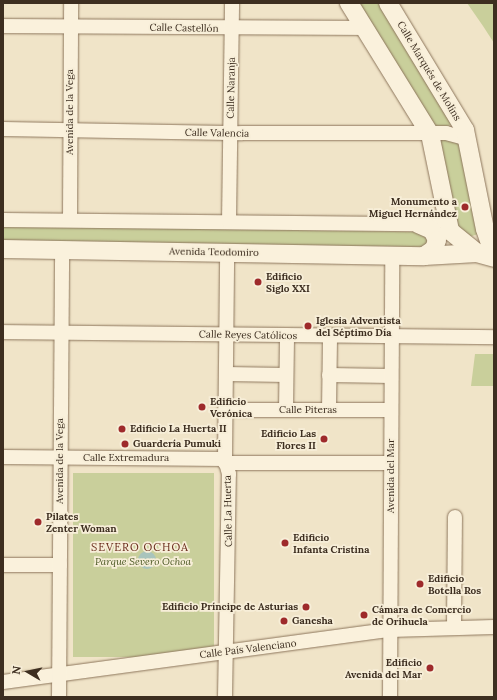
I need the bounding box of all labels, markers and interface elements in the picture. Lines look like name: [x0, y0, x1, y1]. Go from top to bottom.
street label: Calle Marqués de Molins: [395, 19, 463, 123]
street label: Calle Castellón: [149, 21, 219, 35]
street label: Calle Naranja: [224, 57, 238, 119]
street label: Avenida de la Vega: [64, 69, 76, 155]
street label: Calle Valencia: [185, 126, 249, 140]
place label: Monumento a Miguel Hernández: [369, 195, 457, 218]
marker: Monumento a Miguel Hernández: [460, 202, 470, 212]
street label: Avenida Teodomiro: [169, 245, 259, 259]
place label: Edificio Siglo XXI: [266, 270, 310, 294]
marker: Edificio Siglo XXI: [253, 277, 263, 287]
place label: Iglesia Adventista del Séptimo Día: [316, 314, 401, 338]
marker: Iglesia Adventista del Séptimo Día: [303, 321, 313, 331]
street label: Calle Reyes Católicos: [199, 328, 297, 342]
place label: Edificio Verónica: [210, 395, 252, 418]
marker: Edificio Verónica: [197, 402, 207, 412]
street label: Calle Piteras: [279, 404, 337, 416]
street label: Avenida de la Vega: [54, 418, 66, 504]
place label: Edificio La Huerta II: [130, 423, 227, 435]
marker: Edificio La Huerta II: [117, 424, 127, 434]
place label: Edificio Las Flores II: [261, 427, 316, 450]
marker: Edificio Las Flores II: [319, 434, 329, 444]
place label: Guardería Pumuki: [133, 438, 221, 450]
marker: Guardería Pumuki: [120, 439, 130, 449]
street label: Avenida del Mar: [385, 439, 397, 513]
street label: Calle Extremadura: [83, 452, 169, 464]
street label: Calle La Huerta: [221, 475, 235, 547]
place label: Pilates Zenter Woman: [46, 510, 117, 534]
marker: Pilates Zenter Woman: [33, 517, 43, 527]
place label: Edificio Infanta Cristina: [293, 531, 369, 554]
marker: Edificio Infanta Cristina: [280, 538, 290, 548]
district label: SEVERO OCHOA: [91, 540, 189, 554]
park label: Parque Severo Ochoa: [95, 556, 191, 568]
place label: Edificio Botella Ros: [428, 572, 481, 596]
marker: Edificio Botella Ros: [415, 579, 425, 589]
place label: Edificio Príncipe de Asturias: [162, 601, 298, 613]
marker: Edificio Príncipe de Asturias: [301, 602, 311, 612]
place label: Cámara de Comercio de Orihuela: [372, 603, 471, 626]
marker: Cámara de Comercio de Orihuela: [359, 610, 369, 620]
place label: Ganesha: [292, 615, 333, 627]
marker: Ganesha: [279, 616, 289, 626]
street label: Calle País Valenciano: [199, 637, 297, 661]
north arrow: [8, 652, 48, 692]
place label: Edificio Avenida del Mar: [345, 656, 422, 680]
marker: Edificio Avenida del Mar: [425, 663, 435, 673]
text: N: [9, 665, 24, 675]

